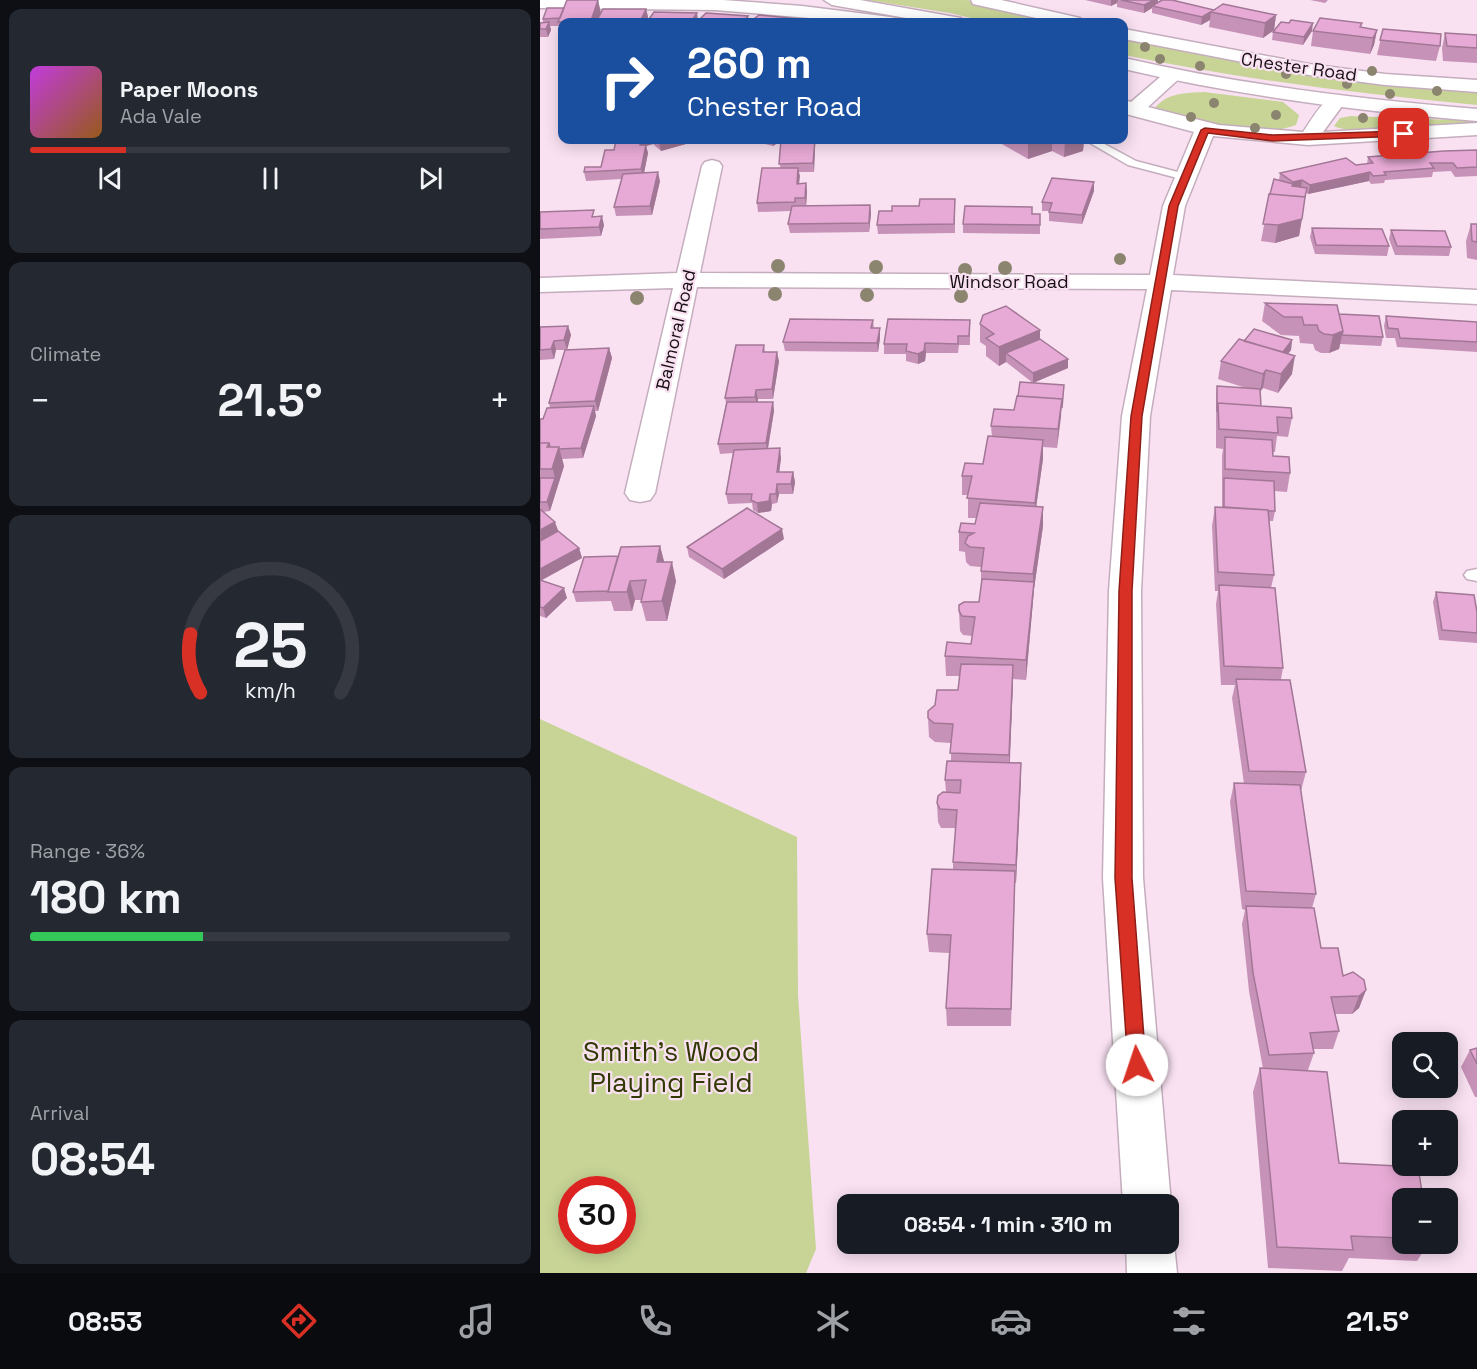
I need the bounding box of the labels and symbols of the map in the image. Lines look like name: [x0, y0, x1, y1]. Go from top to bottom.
street label: Chester Road: [1240, 47, 1358, 86]
pin: [1378, 108, 1429, 159]
street label: Balmoral Road: [650, 267, 701, 393]
street label: Windsor Road: [950, 270, 1069, 293]
position arrow: [1105, 1033, 1169, 1097]
park label: Smith's Wood Playing Field: [583, 1034, 759, 1100]
speed limit sign: 30: [558, 1176, 636, 1254]

